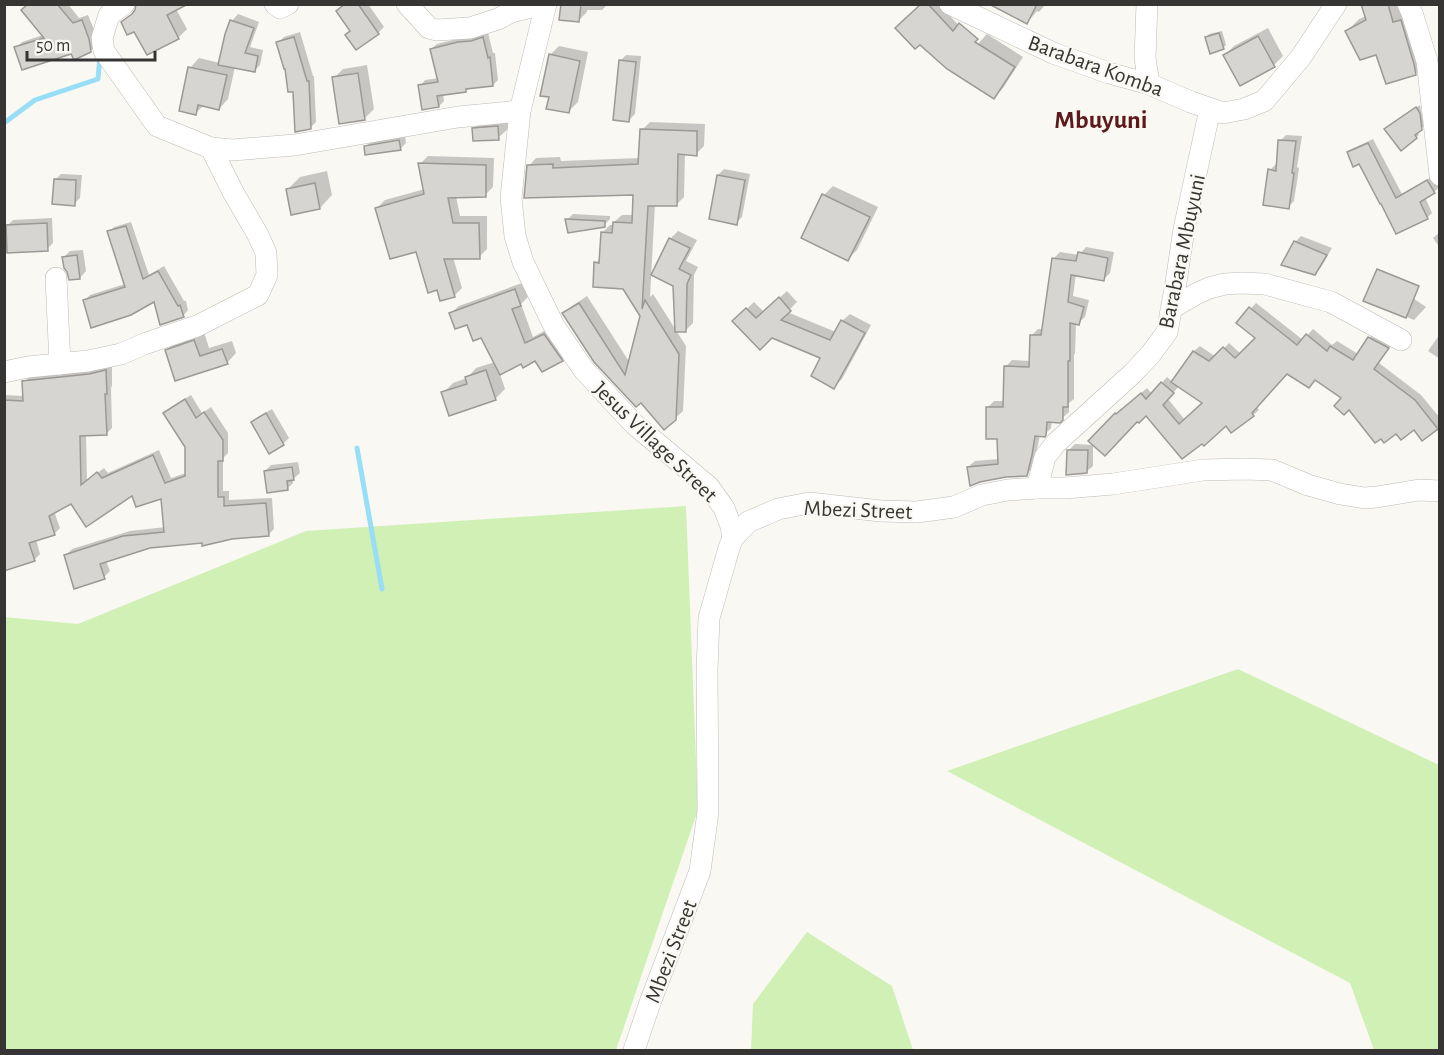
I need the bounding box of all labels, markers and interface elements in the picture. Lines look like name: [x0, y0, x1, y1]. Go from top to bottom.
scale bar: [27, 24, 154, 62]
street label: Barabara Komba: [1025, 31, 1166, 101]
text: 50 m: [36, 37, 70, 55]
district label: Mbuyuni: [1054, 107, 1148, 133]
street label: Barabara Mbuyuni: [1155, 172, 1209, 330]
street label: Jesus Village Street: [589, 377, 721, 506]
street label: Mbezi Street: [803, 497, 913, 523]
street label: Mbezi Street: [641, 897, 701, 1006]

